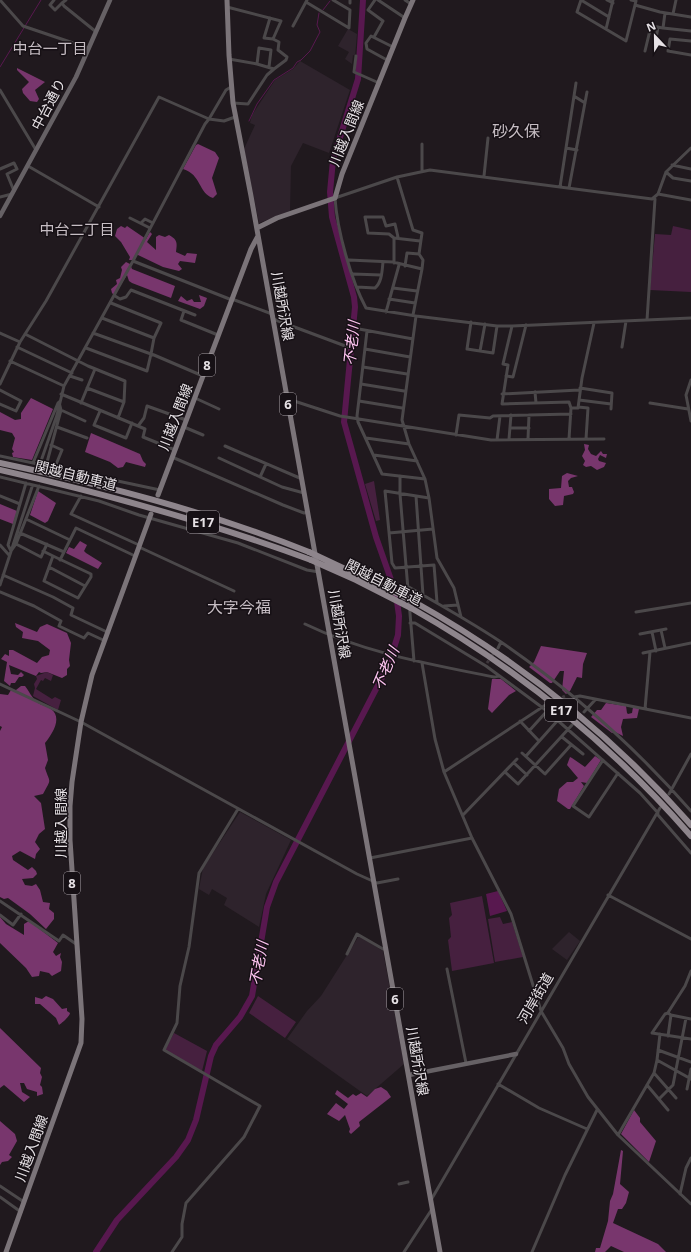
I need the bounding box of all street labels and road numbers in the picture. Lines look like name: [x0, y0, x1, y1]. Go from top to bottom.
street label: 中台通り: [26, 75, 70, 133]
street label: 川越入間線: [324, 97, 368, 169]
street label: 川越所沢線: [268, 270, 298, 342]
road number: 8: [199, 354, 215, 376]
street label: 川越入間線: [154, 381, 196, 453]
road number: 6: [280, 393, 296, 415]
street label: 関越自動車道: [33, 456, 119, 494]
road number: E17: [187, 511, 219, 533]
street label: 関越自動車道: [342, 554, 426, 610]
street label: 川越所沢線: [325, 588, 355, 660]
road number: E17: [545, 699, 577, 721]
street label: 川越入間線: [51, 788, 70, 858]
road number: 8: [64, 872, 80, 894]
street label: 河岸街道: [513, 969, 557, 1027]
road number: 6: [387, 988, 403, 1010]
street label: 川越所沢線: [403, 1025, 433, 1097]
street label: 川越入間線: [10, 1112, 52, 1184]

